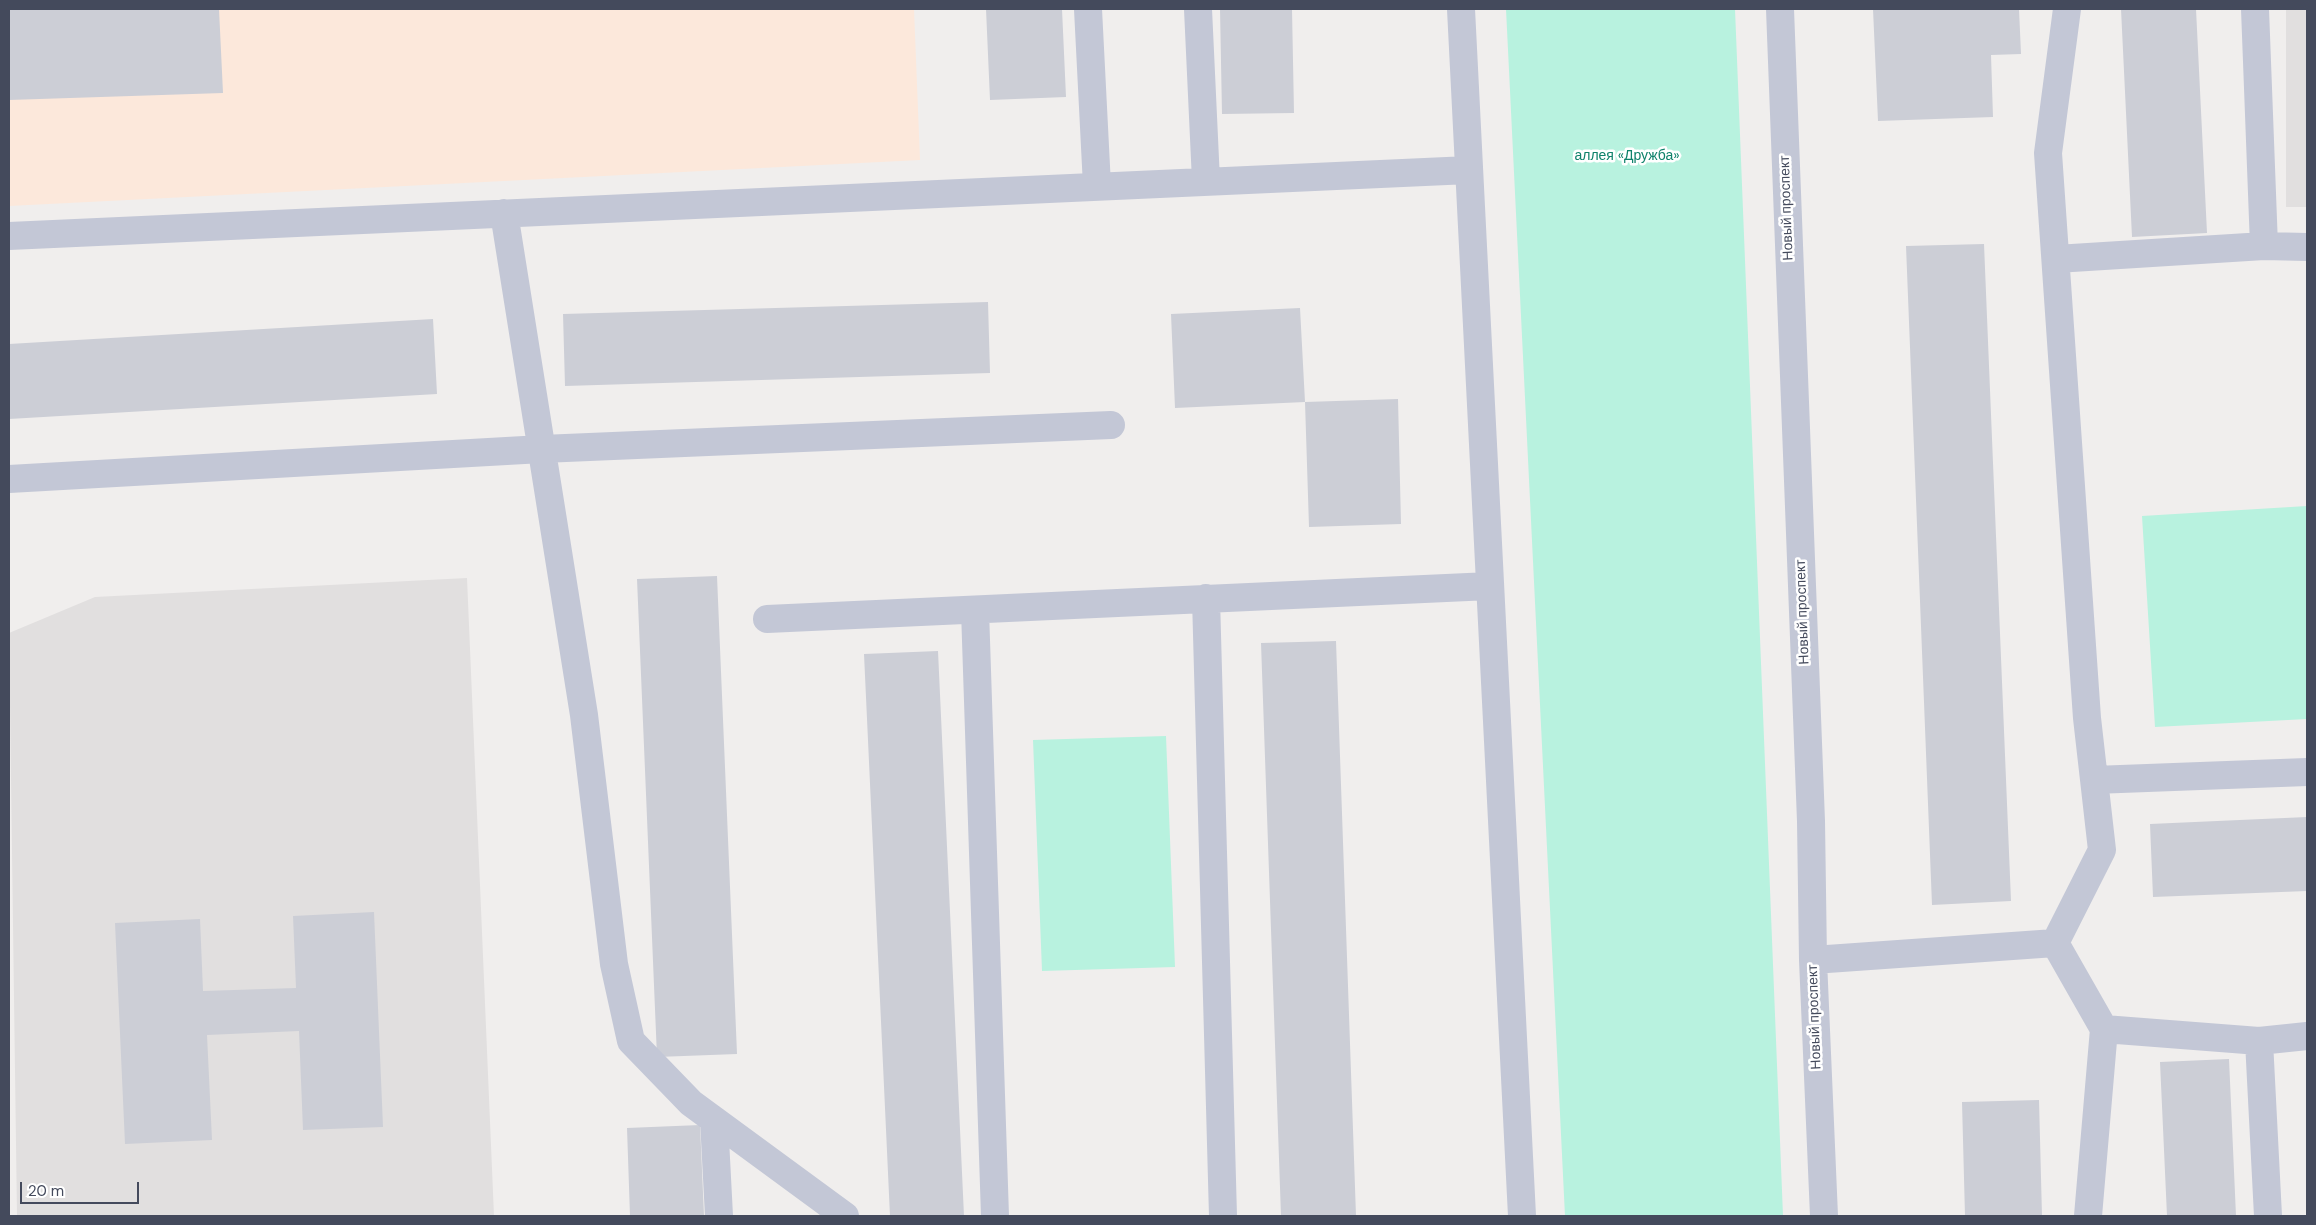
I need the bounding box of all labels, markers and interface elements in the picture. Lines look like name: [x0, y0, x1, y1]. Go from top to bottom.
park label: аллея «Дружба»: [1574, 148, 1680, 164]
street label: Новый проспект: [1777, 155, 1797, 261]
street label: Новый проспект: [1793, 559, 1813, 665]
street label: Новый проспект: [1805, 964, 1825, 1070]
scale bar: [22, 1172, 141, 1204]
text: 20 m: [28, 1181, 64, 1201]

